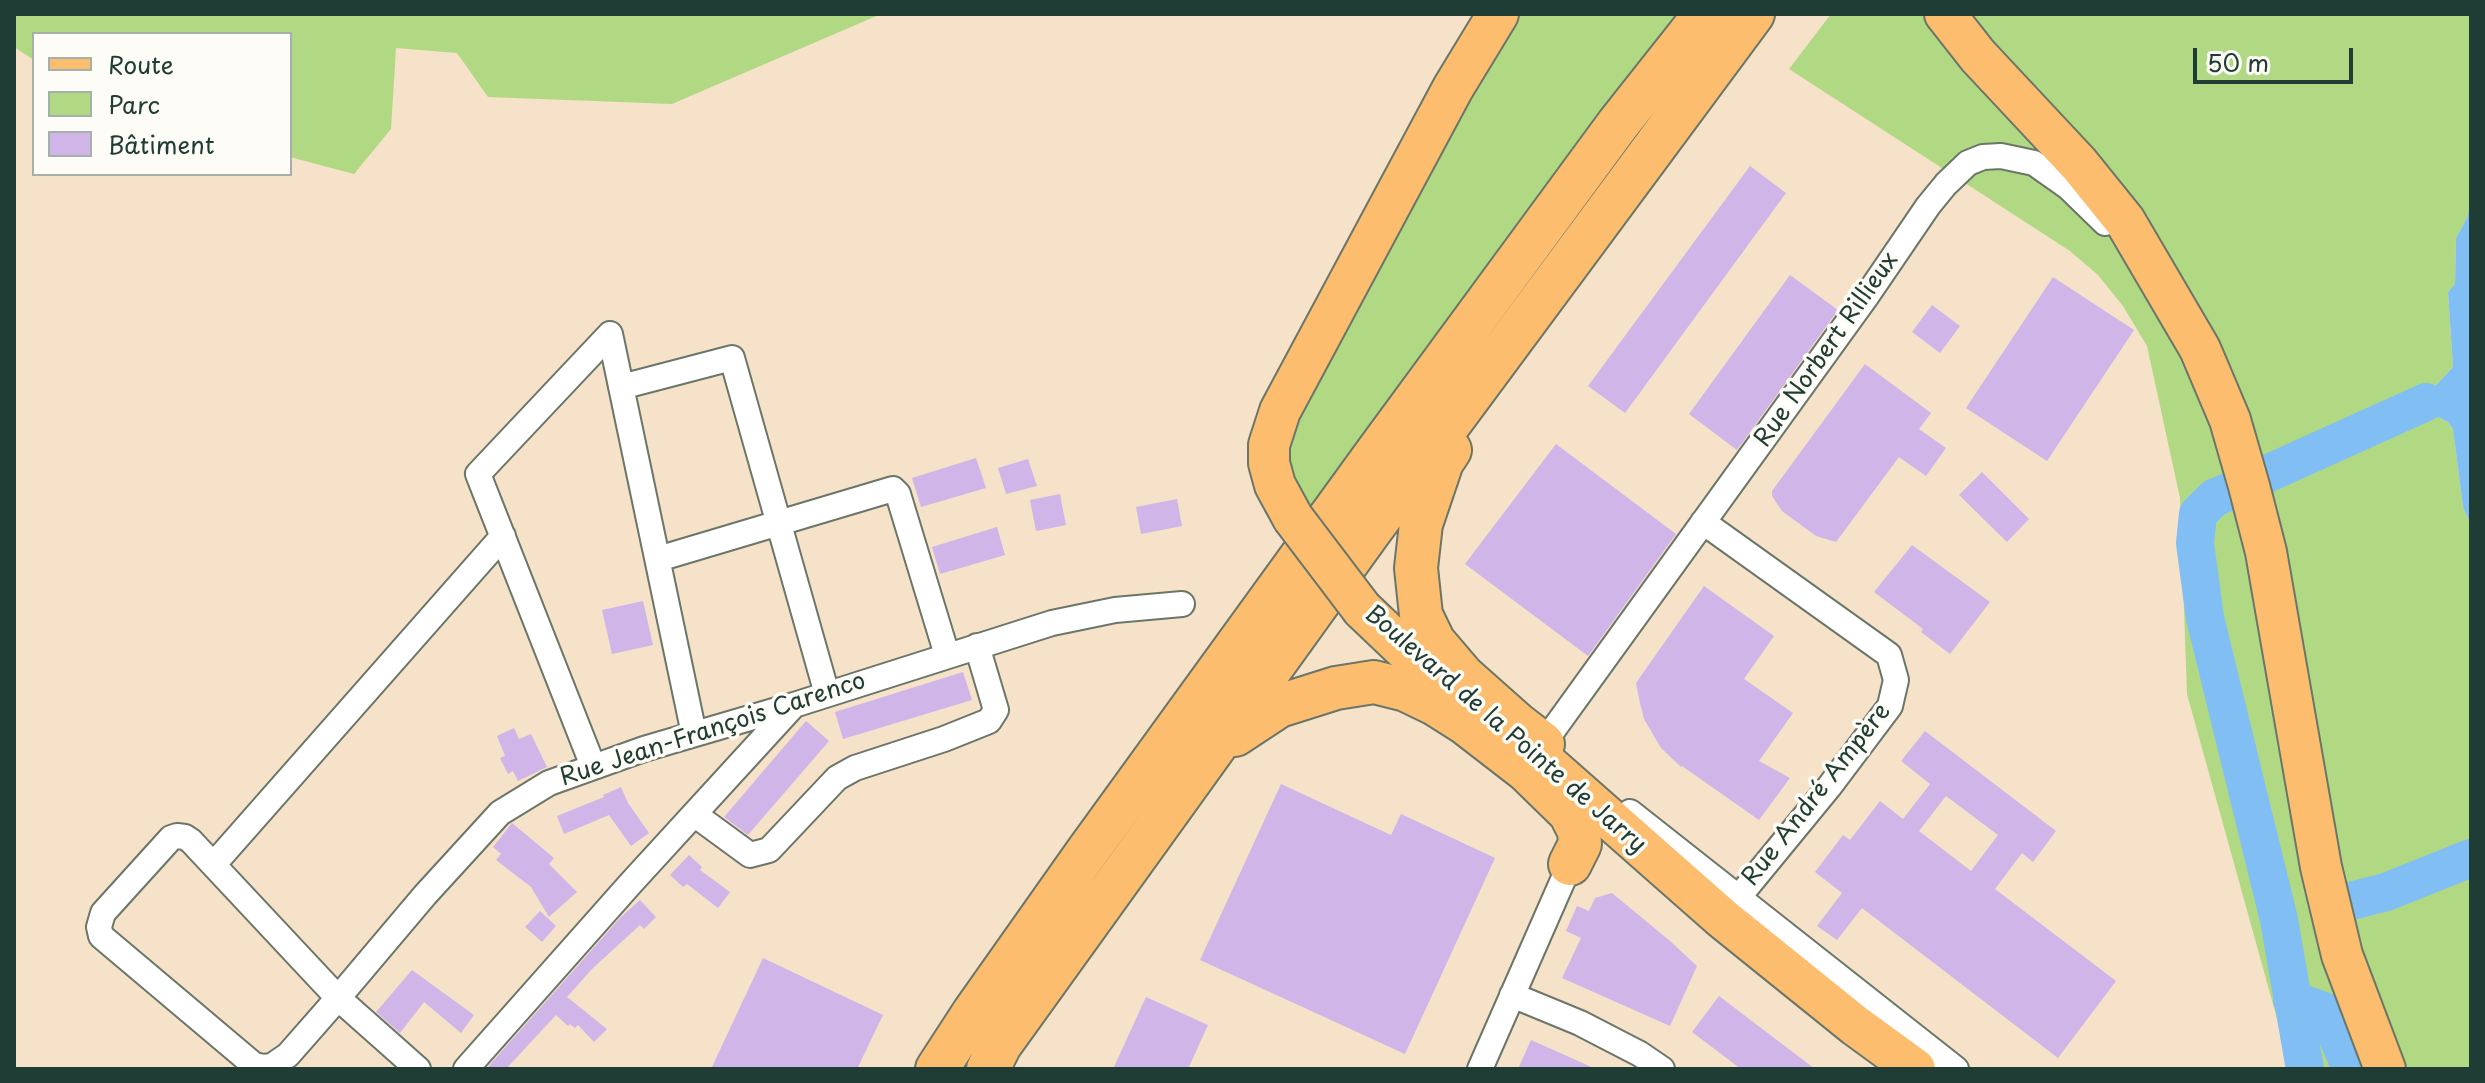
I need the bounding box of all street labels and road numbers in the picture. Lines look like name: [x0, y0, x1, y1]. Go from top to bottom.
street label: Rue Norbert Rillieux: [1749, 247, 1905, 453]
street label: Boulevard de la Pointe de Jarry: [1359, 600, 1651, 860]
street label: Rue Jean-François Carenco: [557, 667, 869, 793]
street label: Rue André Ampère: [1737, 698, 1897, 892]

